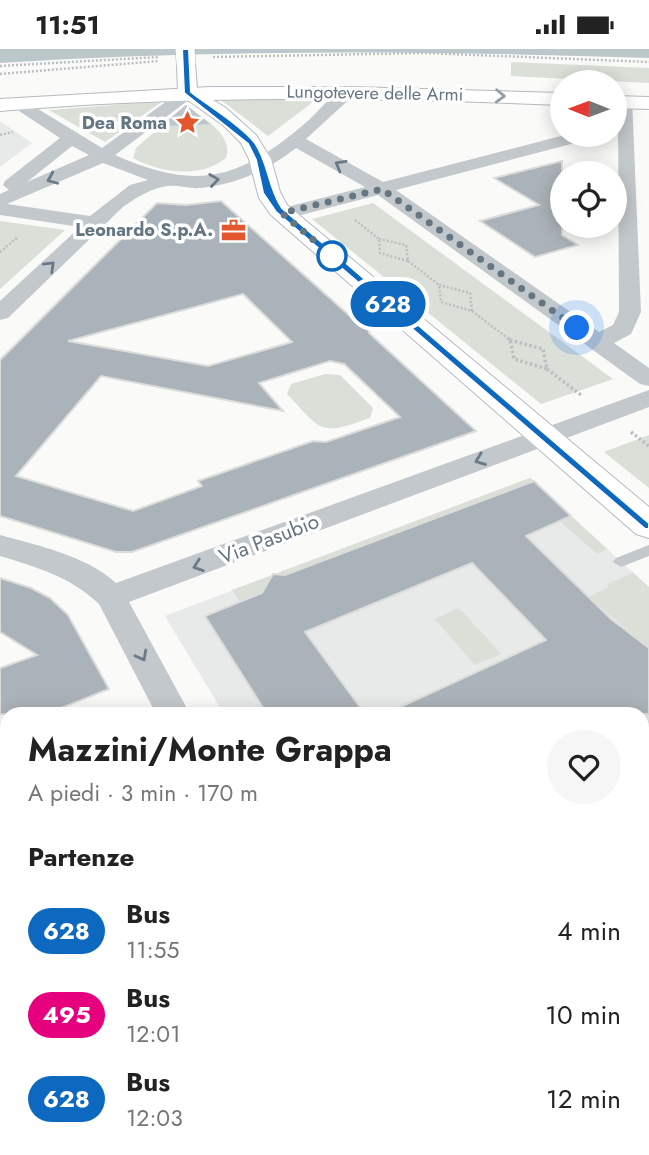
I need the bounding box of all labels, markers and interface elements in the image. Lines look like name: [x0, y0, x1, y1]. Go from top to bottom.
text: 11:51: [35, 6, 100, 44]
north arrow: [550, 70, 626, 147]
map controls: [550, 70, 627, 238]
street label: Lungotevere delle Armi: [286, 78, 464, 108]
one-way arrow: [495, 89, 506, 104]
place icon: Dea Roma: [173, 109, 201, 137]
place label: Dea Roma: [82, 110, 167, 136]
one-way arrow: [335, 160, 347, 173]
button: locate: [550, 161, 627, 238]
one-way arrow: [47, 171, 59, 185]
one-way arrow: [208, 173, 220, 188]
office icon: Leonardo S.p.A.: [219, 216, 247, 244]
place label: Leonardo S.p.A.: [75, 217, 213, 243]
unlabelled marker: [317, 241, 347, 271]
one-way arrow: [41, 262, 54, 275]
line badge: 628: [348, 281, 428, 327]
text: 628: [365, 286, 411, 321]
your location: [559, 310, 594, 345]
one-way arrow: [474, 451, 486, 465]
street label: Via Pasubio: [215, 506, 323, 572]
one-way arrow: [193, 558, 205, 572]
one-way arrow: [134, 648, 147, 661]
text: Mazzini/Monte Grappa: [28, 726, 392, 773]
button: heart: [547, 730, 621, 804]
text: A piedi · 3 min · 170 m: [28, 776, 258, 810]
text: Partenze: [28, 838, 134, 876]
text: Bus: [126, 895, 170, 933]
text: 4 min: [557, 912, 621, 950]
text: 628: [43, 913, 90, 948]
text: 11:55: [126, 933, 180, 967]
text: Bus: [126, 979, 170, 1017]
text: 10 min: [545, 996, 621, 1034]
text: 495: [42, 997, 91, 1032]
text: 12:01: [126, 1017, 181, 1051]
text: Bus: [126, 1063, 170, 1101]
text: 12 min: [546, 1080, 621, 1118]
text: 628: [43, 1081, 90, 1116]
text: 12:03: [126, 1101, 183, 1135]

